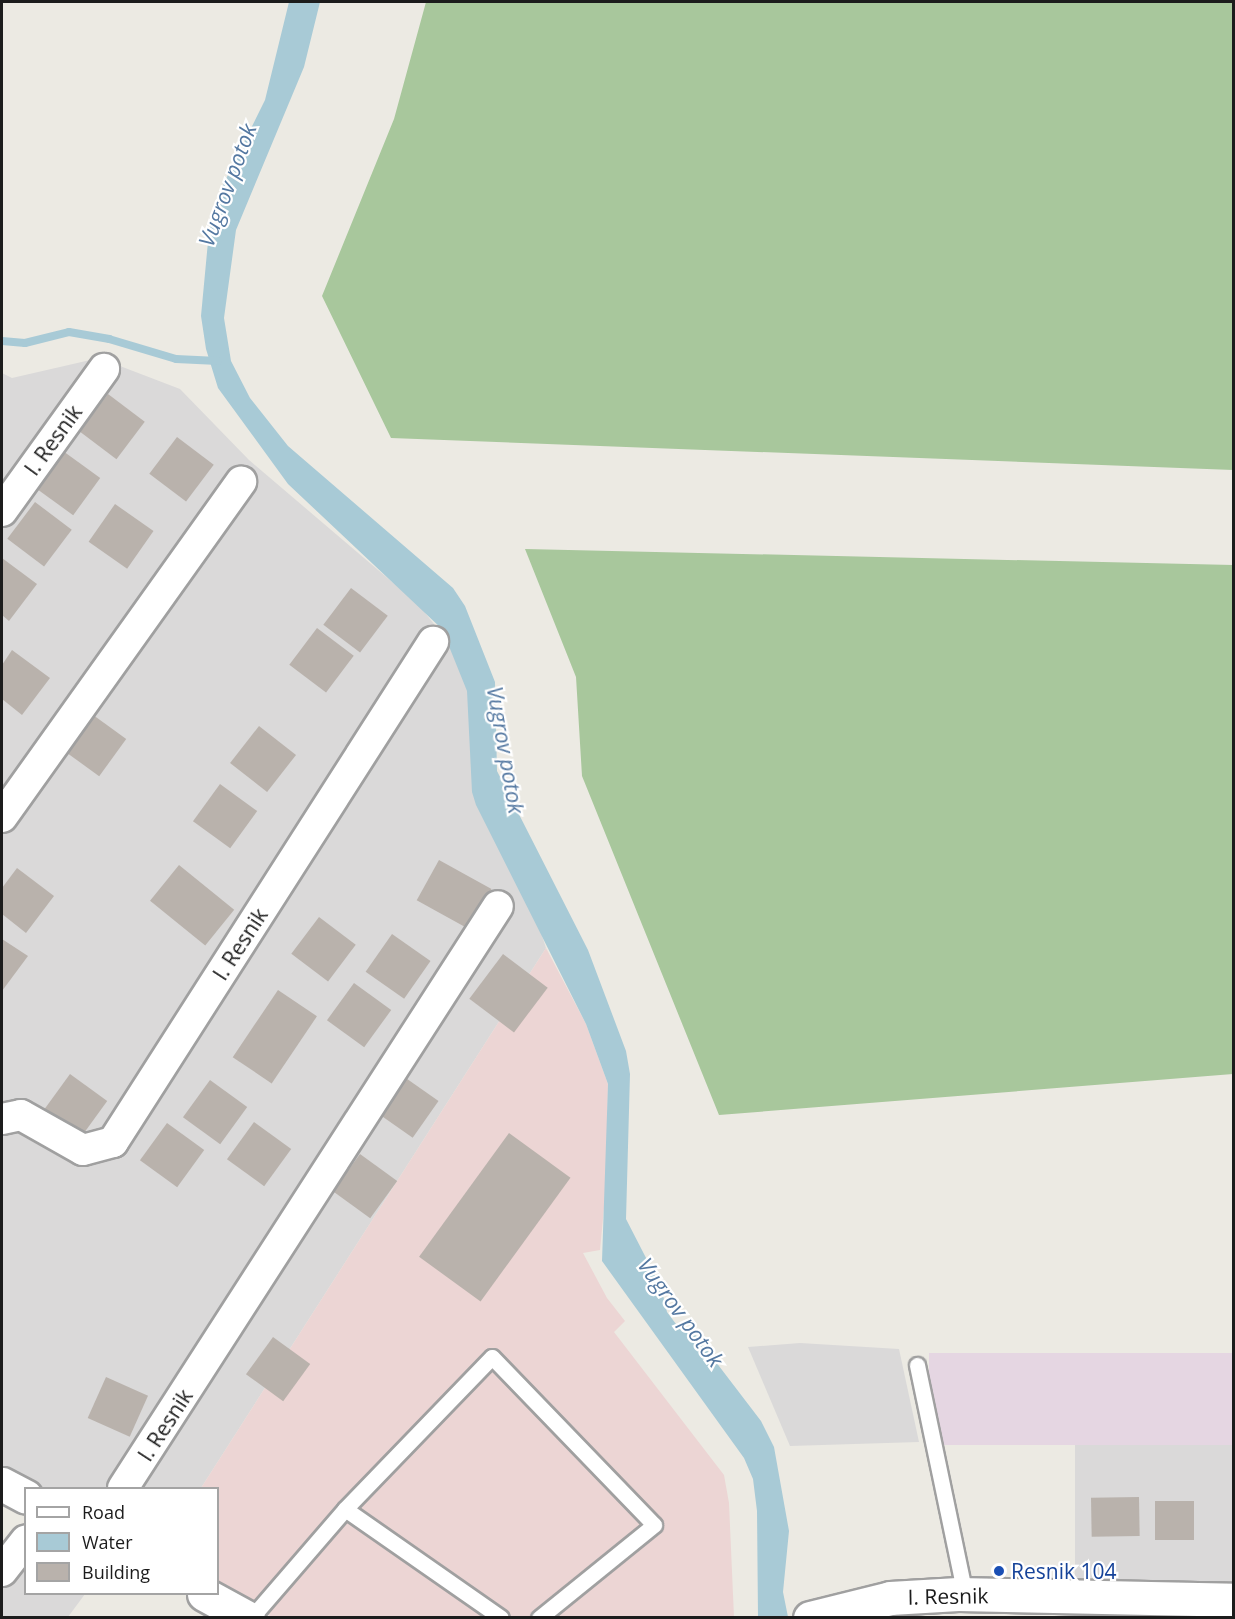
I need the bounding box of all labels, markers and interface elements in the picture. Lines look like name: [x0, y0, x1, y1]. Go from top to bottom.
water label: Vugrov potok: [193, 120, 261, 250]
street label: I. Resnik: [19, 400, 87, 480]
water label: Vugrov potok: [482, 684, 530, 816]
street label: I. Resnik: [207, 903, 273, 985]
water label: Vugrov potok: [633, 1252, 729, 1372]
street label: I. Resnik: [132, 1384, 198, 1466]
legend: [24, 1487, 219, 1595]
text: Road: [82, 1500, 125, 1524]
text: Water: [82, 1530, 133, 1554]
place label: Resnik 104: [1011, 1558, 1116, 1584]
text: Building: [82, 1560, 150, 1584]
marker: Resnik 104: [992, 1564, 1006, 1578]
street label: I. Resnik: [907, 1583, 989, 1609]

